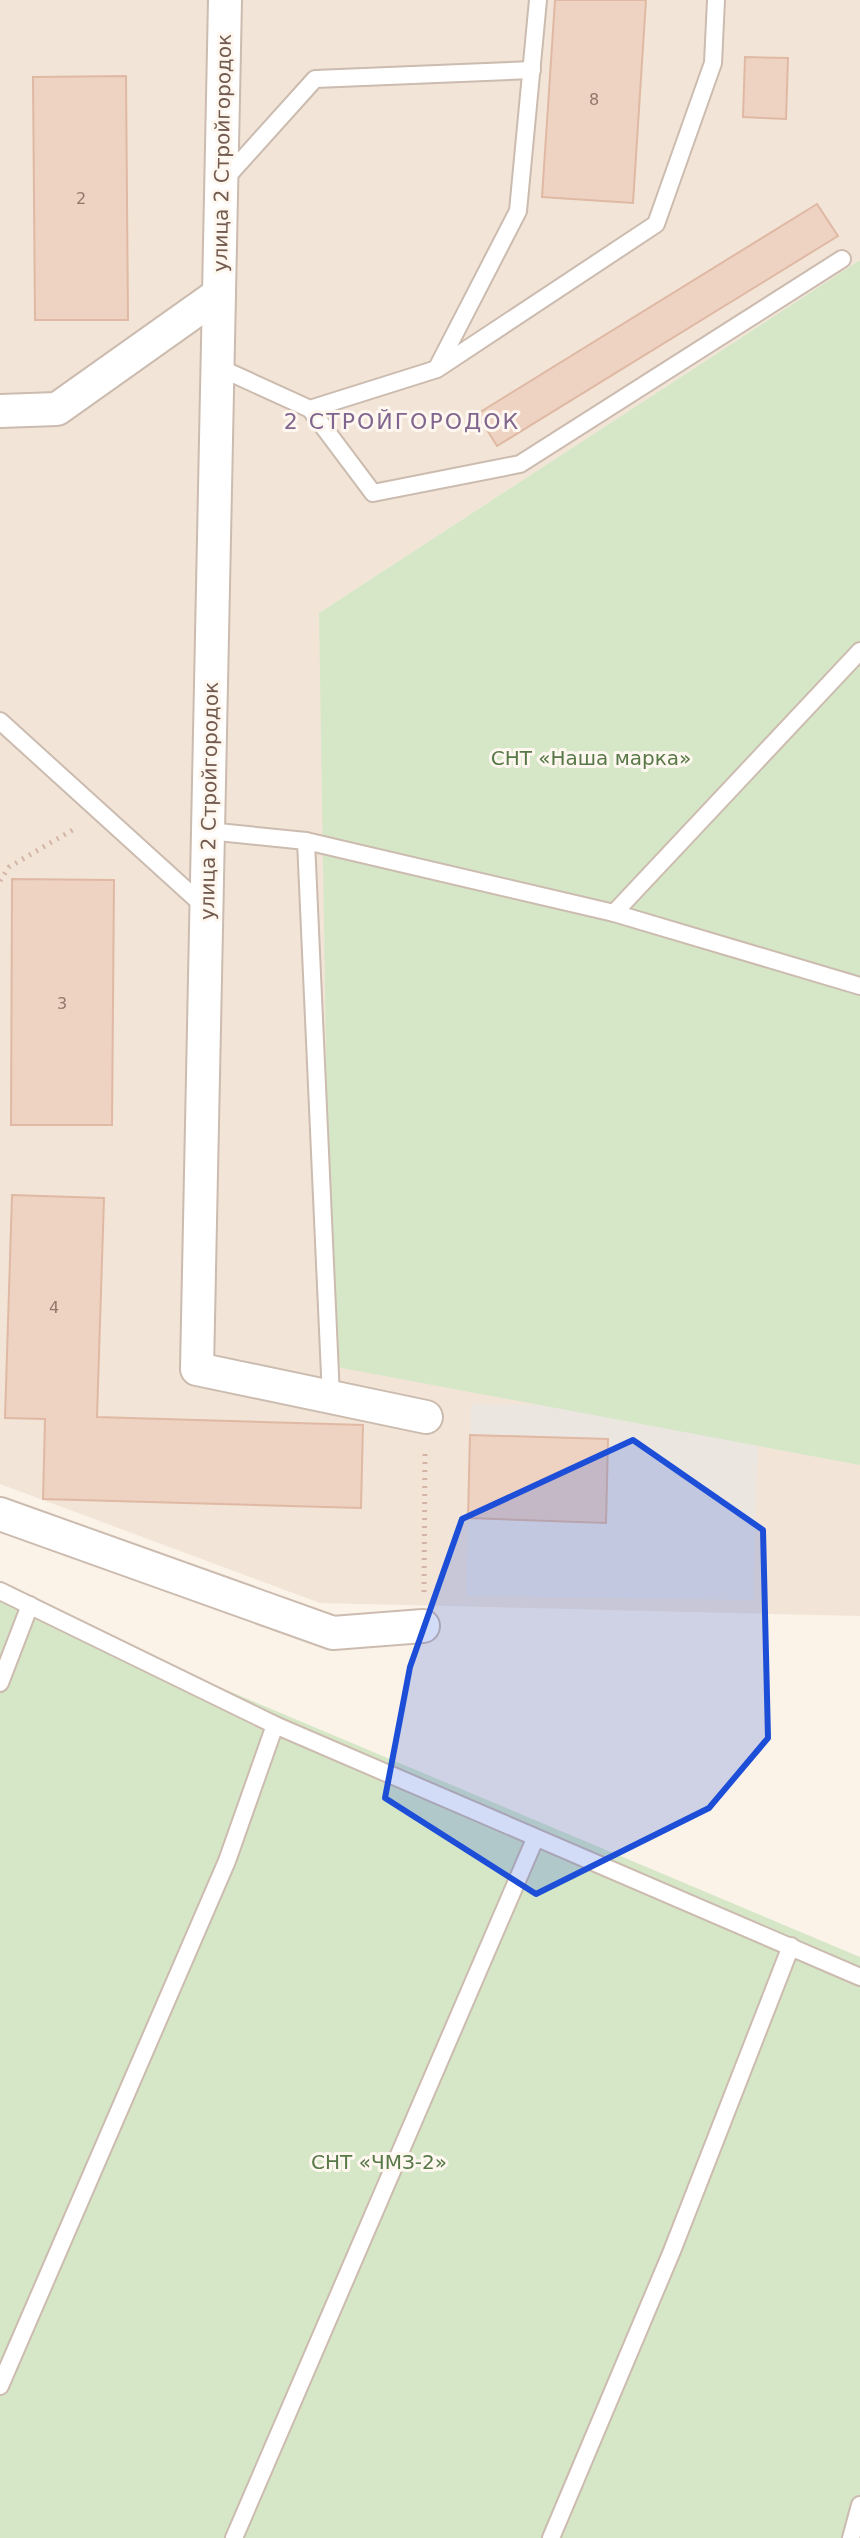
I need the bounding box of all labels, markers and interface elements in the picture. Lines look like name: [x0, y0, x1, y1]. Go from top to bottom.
street label: улица 2 Стройгородок: [208, 34, 236, 272]
house number: 8: [589, 90, 599, 109]
house number: 2: [76, 189, 86, 208]
district label: 2 СТРОЙГОРОДОК: [284, 409, 520, 434]
street label: улица 2 Стройгородок: [195, 682, 223, 920]
park label: СНТ «Наша марка»: [491, 746, 691, 770]
house number: 3: [57, 994, 67, 1013]
house number: 4: [49, 1298, 59, 1317]
park label: СНТ «ЧМЗ-2»: [311, 2150, 447, 2174]

